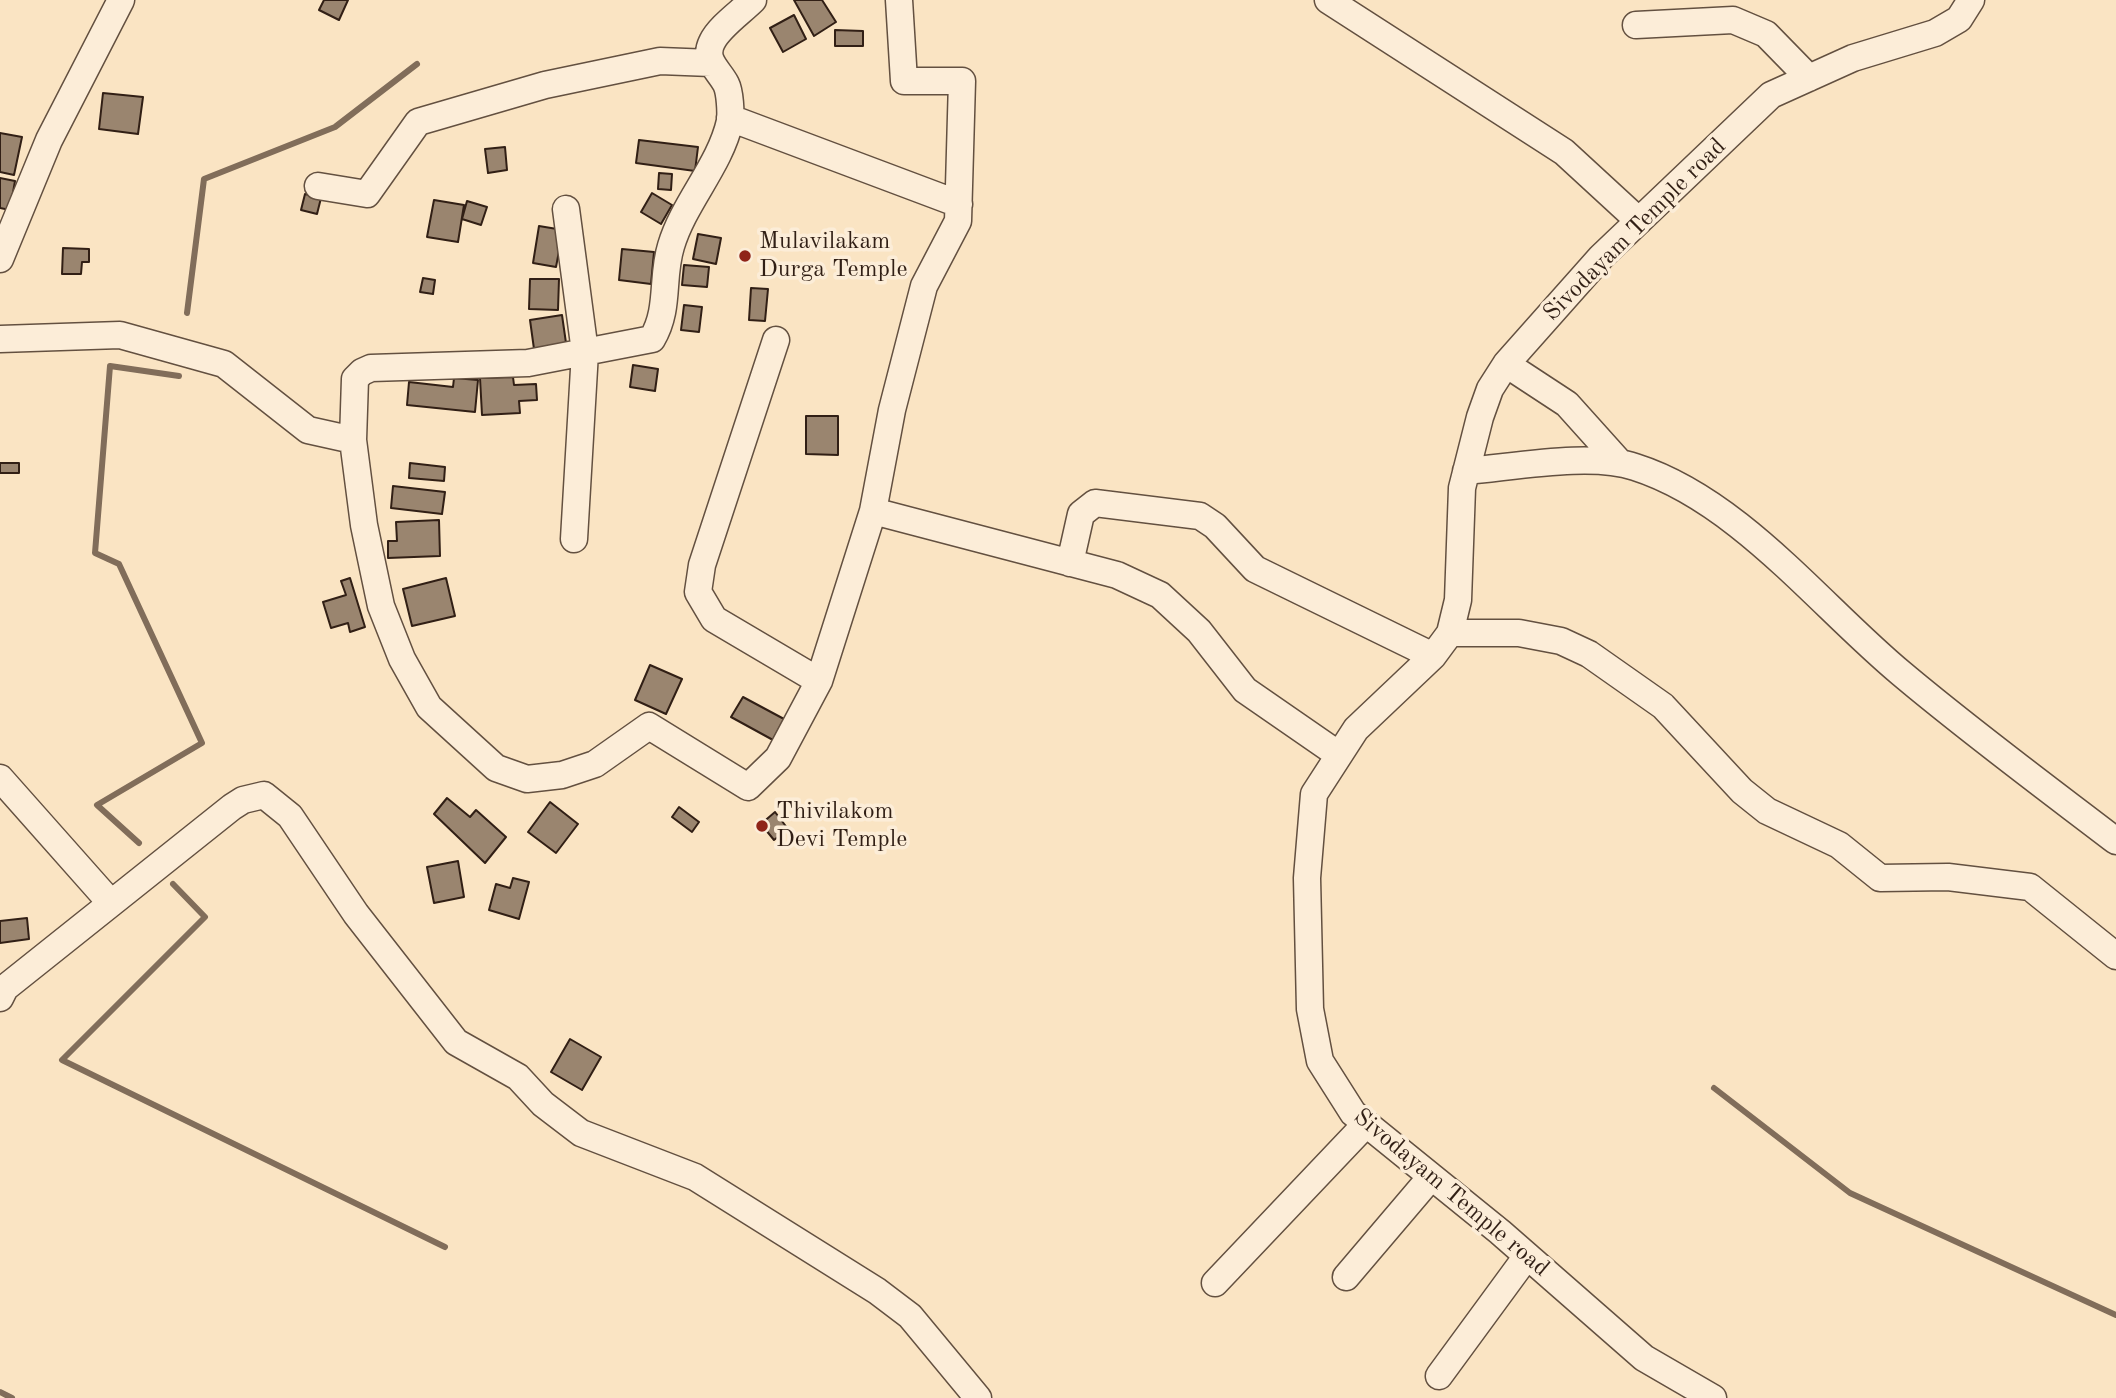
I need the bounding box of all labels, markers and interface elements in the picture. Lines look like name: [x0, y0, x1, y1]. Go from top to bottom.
street label: Sivodayam Temple road: [1538, 133, 1732, 327]
place label: Mulavilakam Durga Temple: [759, 228, 907, 284]
marker: Mulavilakam Durga Temple: [737, 248, 753, 264]
place label: Thivilakom Devi Temple: [776, 798, 907, 854]
marker: Thivilakom Devi Temple: [754, 818, 770, 834]
street label: Sivodayam Temple road: [1347, 1103, 1555, 1283]

